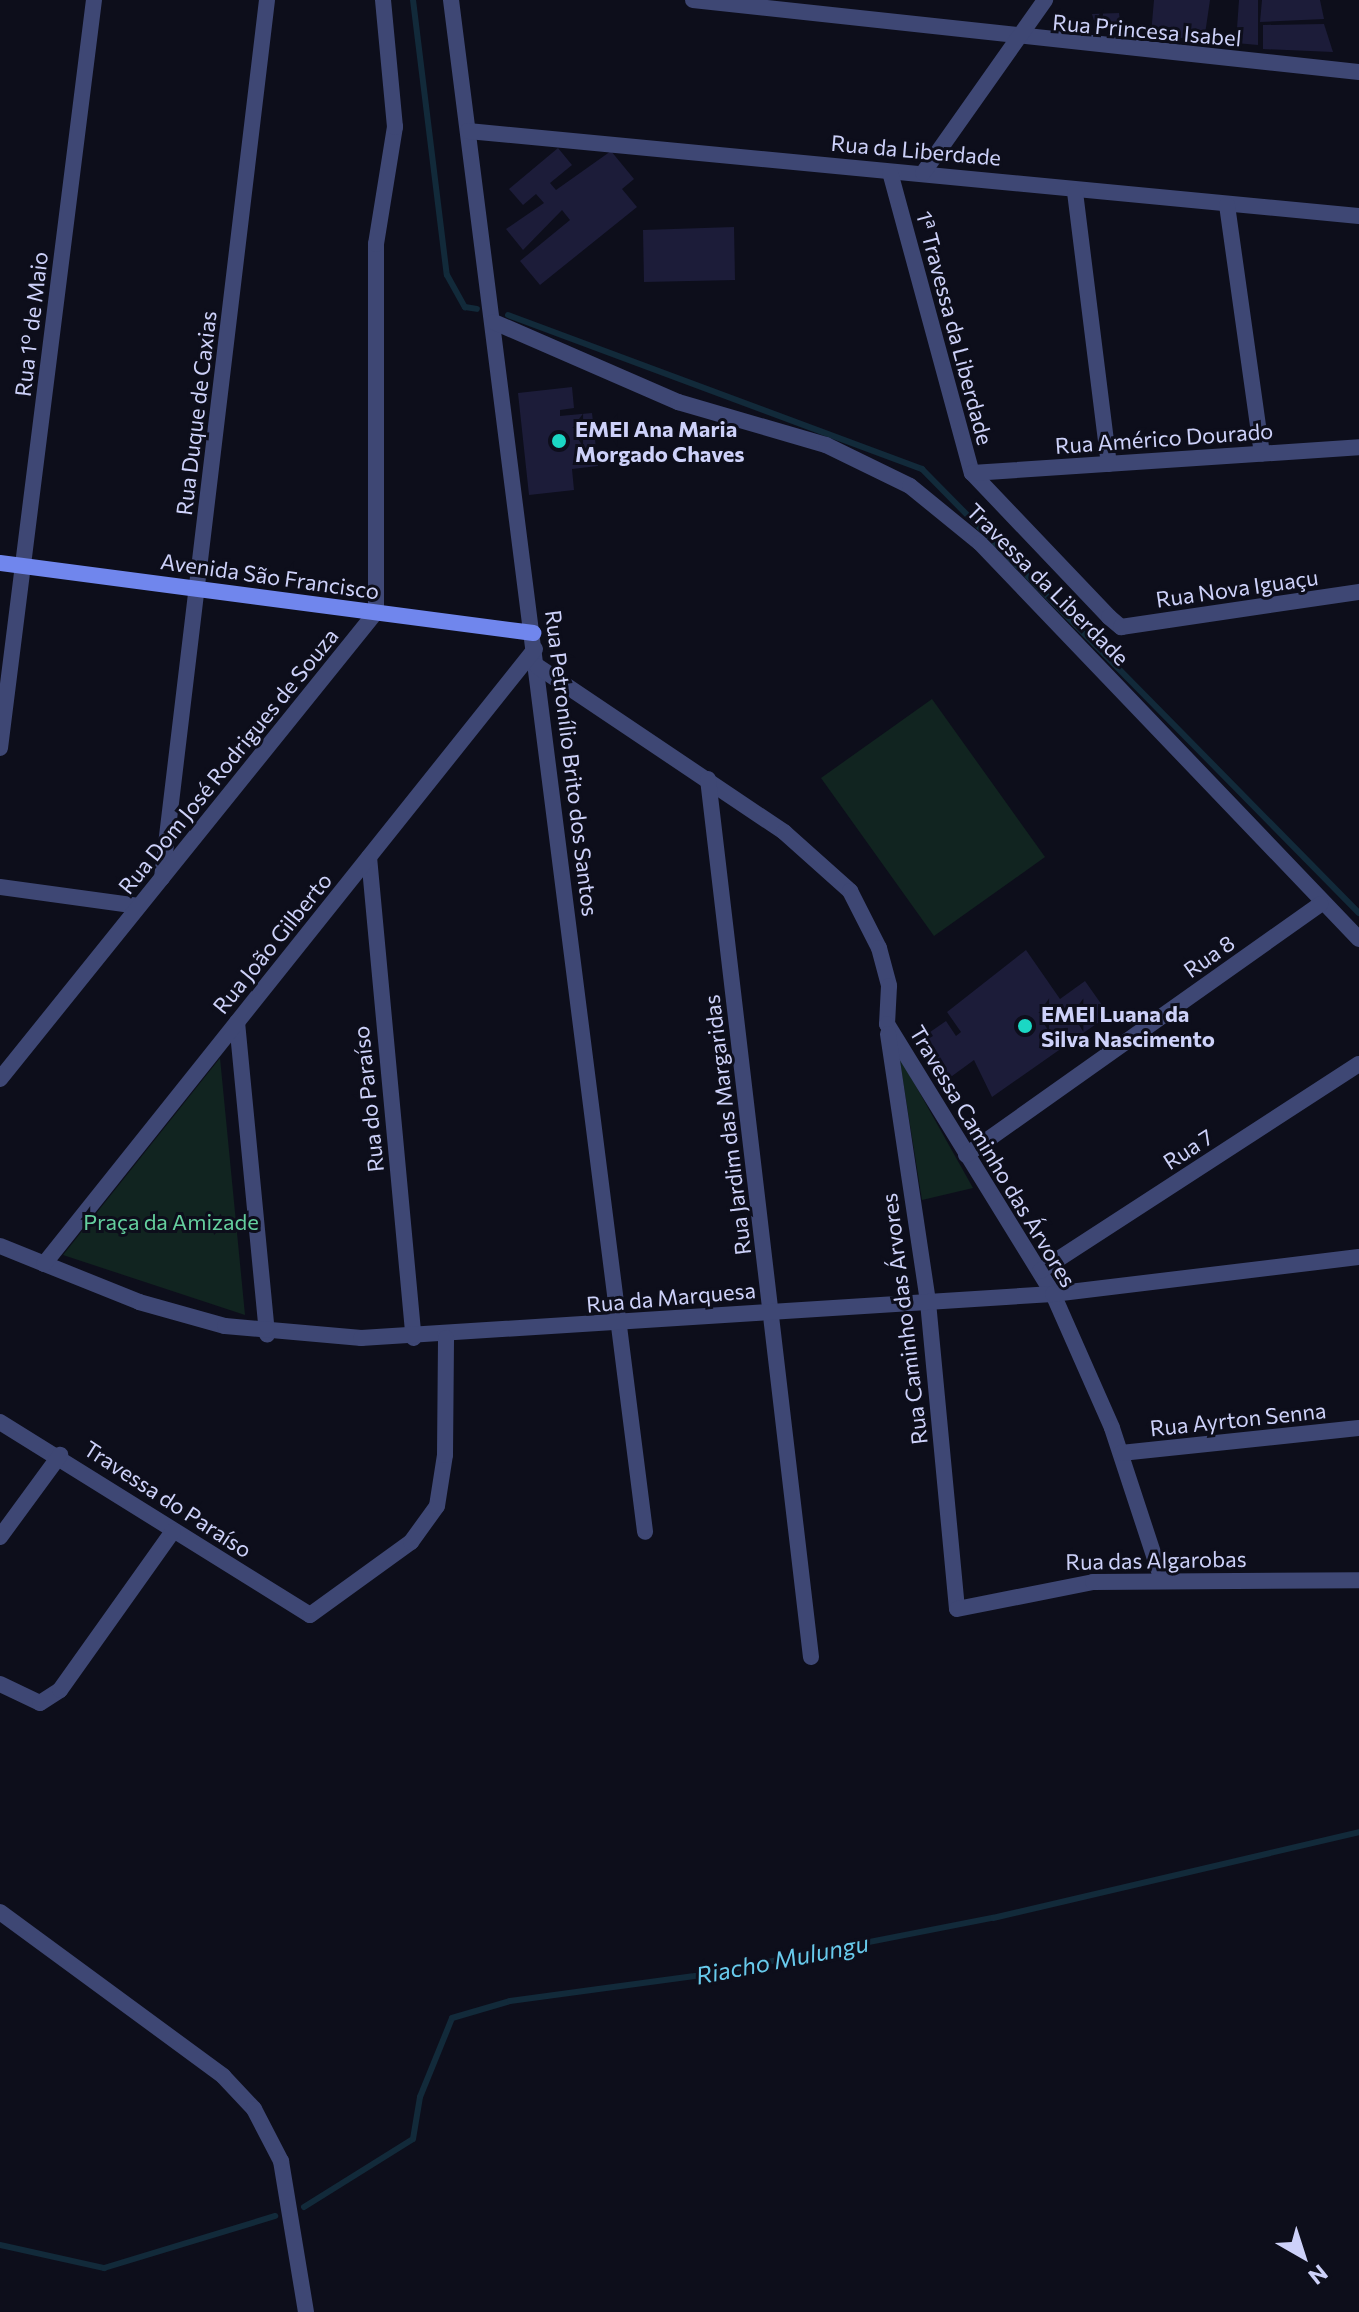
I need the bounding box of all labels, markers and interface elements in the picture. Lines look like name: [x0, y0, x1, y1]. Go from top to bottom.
street label: Rua Princesa Isabel: [1051, 9, 1243, 51]
street label: Rua da Liberdade: [830, 129, 1002, 171]
street label: 1ª Travessa da Liberdade: [911, 208, 999, 448]
street label: Rua 1º de Maio: [9, 250, 53, 398]
street label: Rua Duque de Caxias: [170, 309, 222, 517]
place label: EMEI Ana Maria Morgado Chaves: [575, 415, 744, 466]
street label: Rua Américo Dourado: [1054, 417, 1274, 459]
marker: EMEI Ana Maria Morgado Chaves: [550, 432, 568, 450]
street label: Travessa da Liberdade: [961, 497, 1135, 671]
street label: Avenida São Francisco: [159, 548, 381, 604]
street label: Rua Nova Iguaçu: [1154, 564, 1320, 612]
street label: Rua Petronílio Brito dos Santos: [540, 608, 604, 918]
street label: Rua Dom José Rodrigues de Souza: [113, 623, 343, 899]
street label: Rua João Gilberto: [207, 867, 337, 1019]
street label: Rua 8: [1179, 929, 1239, 983]
street label: Rua Jardim das Margaridas: [698, 993, 756, 1257]
place label: EMEI Luana da Silva Nascimento: [1041, 1000, 1215, 1052]
marker: EMEI Luana da Silva Nascimento: [1016, 1017, 1034, 1035]
street label: Travessa Caminho das Árvores: [904, 1020, 1082, 1292]
street label: Rua do Paraíso: [347, 1025, 389, 1173]
street label: Rua 7: [1158, 1123, 1218, 1175]
street label: Rua Caminho das Árvores: [875, 1192, 933, 1446]
park label: Praça da Amizade: [83, 1209, 259, 1235]
street label: Rua da Marquesa: [585, 1276, 757, 1318]
street label: Rua Ayrton Senna: [1149, 1397, 1327, 1441]
street label: Travessa do Paraíso: [79, 1435, 257, 1563]
street label: Rua das Algarobas: [1065, 1545, 1247, 1575]
water label: Riacho Mulungu: [693, 1928, 871, 1990]
north arrow: [1263, 2216, 1343, 2296]
text: N: [1304, 2259, 1333, 2291]

